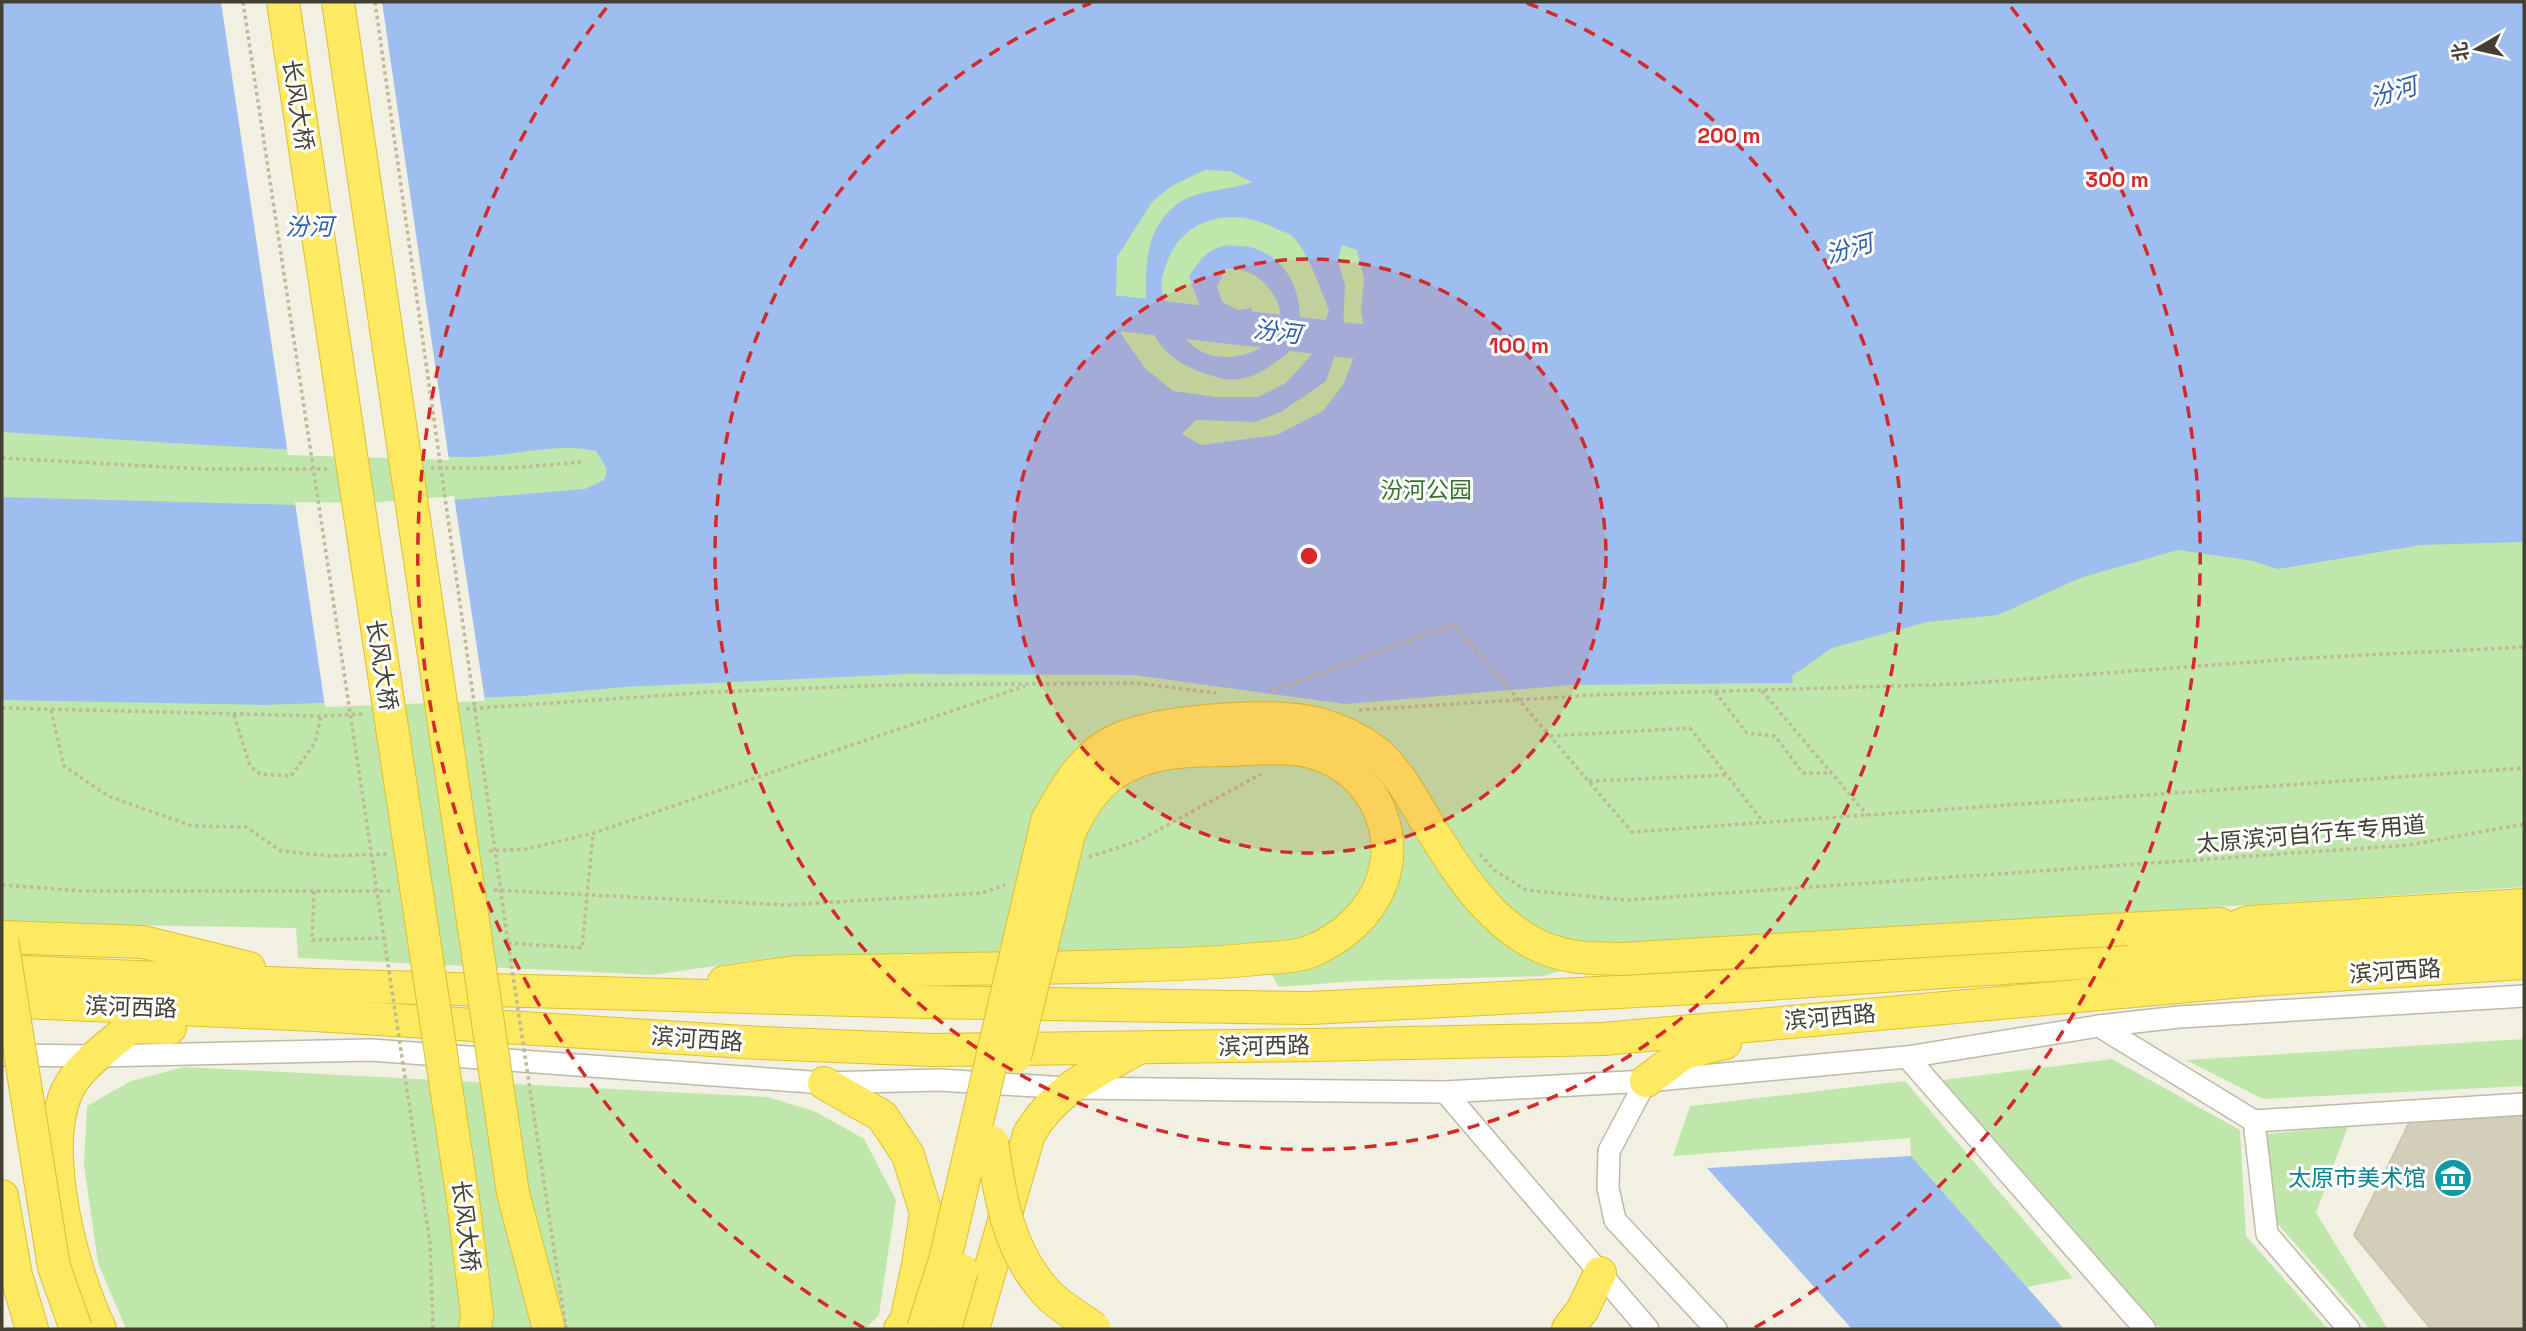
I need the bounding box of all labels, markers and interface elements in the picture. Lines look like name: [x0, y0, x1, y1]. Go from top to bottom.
north arrow: [2442, 14, 2512, 84]
text: 北: [2447, 40, 2475, 63]
street label: 长风大桥: [276, 57, 320, 153]
water label: 汾河: [2366, 69, 2424, 113]
text: 200 m: [1698, 122, 1760, 149]
text: 300 m: [2085, 166, 2149, 193]
water label: 汾河: [285, 211, 337, 242]
water label: 汾河: [1822, 226, 1880, 270]
water label: 汾河: [1251, 313, 1307, 350]
text: 100 m: [1489, 332, 1549, 359]
park label: 汾河公园: [1380, 475, 1472, 505]
centre of rings: [1297, 544, 1321, 568]
street label: 长风大桥: [360, 617, 404, 713]
street label: 太原滨河自行车专用道: [2195, 809, 2427, 859]
street label: 滨河西路: [2348, 953, 2442, 989]
street label: 滨河西路: [85, 990, 177, 1024]
street label: 滨河西路: [1783, 998, 1877, 1036]
street label: 滨河西路: [650, 1021, 744, 1057]
street label: 滨河西路: [1218, 1030, 1310, 1062]
museum icon: 太原市美术馆: [2432, 1157, 2474, 1199]
place label: 太原市美术馆: [2288, 1163, 2426, 1193]
street label: 长风大桥: [446, 1179, 486, 1273]

